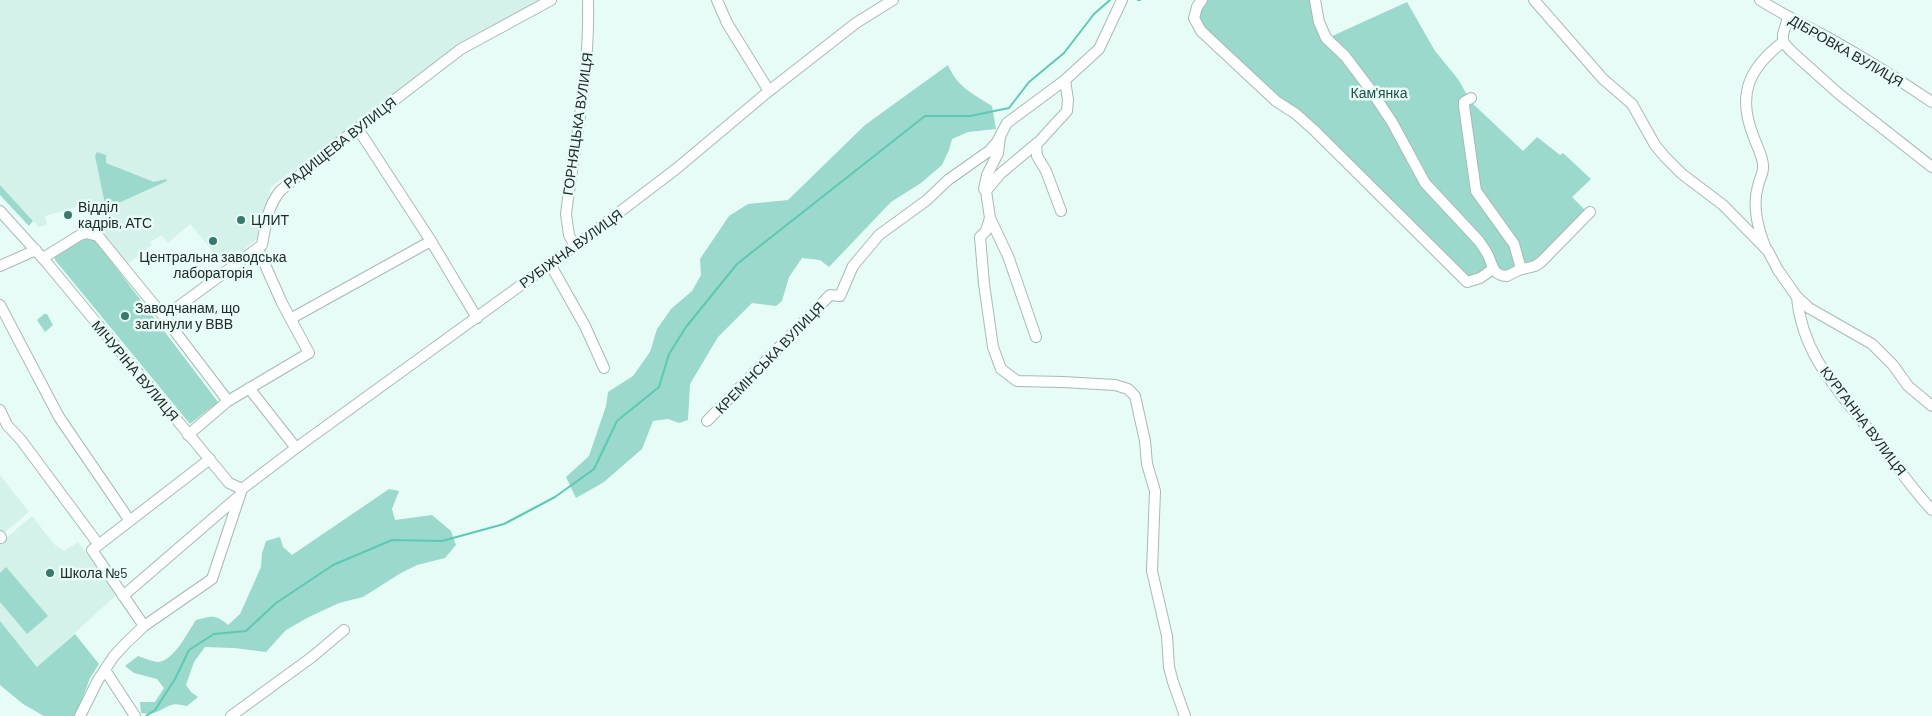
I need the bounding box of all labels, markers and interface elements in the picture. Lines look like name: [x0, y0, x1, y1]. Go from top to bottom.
street label: ДІБРОВКА ВУЛИЦЯ: [1786, 11, 1906, 91]
street label: ГОРНЯЦЬКА ВУЛИЦЯ: [560, 51, 596, 197]
park label: Кам'янка: [1351, 85, 1407, 101]
street label: РАДИЩЕВА ВУЛИЦЯ: [280, 94, 400, 192]
place label: Відділ кадрів, АТС: [78, 199, 152, 232]
street label: РУБІЖНА ВУЛИЦЯ: [516, 206, 626, 292]
marker: Відділ кадрів, АТС: [62, 209, 74, 221]
place label: ЦЛИТ: [251, 212, 289, 228]
marker: ЦЛИТ: [235, 214, 247, 226]
marker: Центральна заводська лабораторія: [207, 235, 219, 247]
place label: Центральна заводська лабораторія: [139, 249, 287, 282]
street label: КРЕМІНСЬКА ВУЛИЦЯ: [712, 299, 828, 417]
place label: Заводчанам, що загинули у ВВВ: [135, 300, 240, 332]
marker: Заводчанам, що загинули у ВВВ: [119, 310, 131, 322]
street label: МІЧУРІНА ВУЛИЦЯ: [88, 317, 182, 425]
street label: КУРГАННА ВУЛИЦЯ: [1817, 363, 1909, 479]
place label: Школа №5: [60, 565, 128, 581]
marker: Школа №5: [44, 567, 56, 579]

